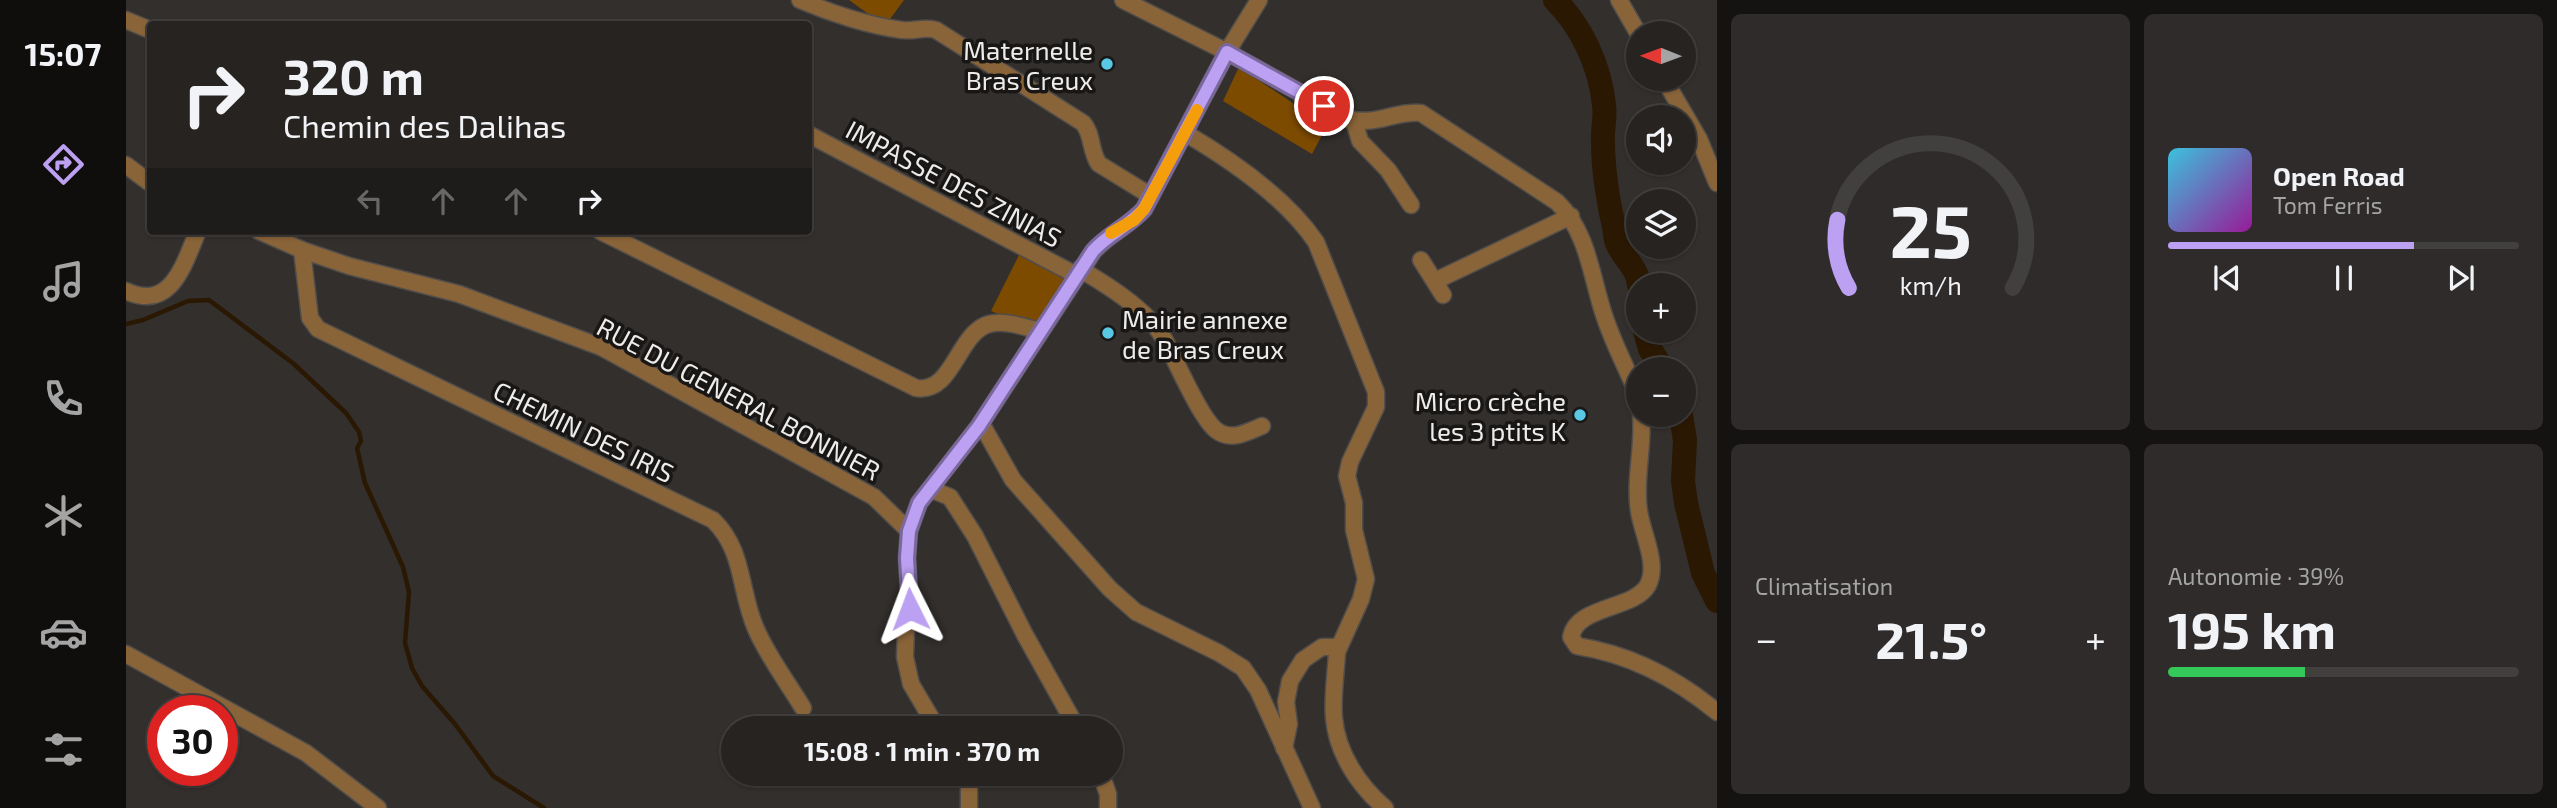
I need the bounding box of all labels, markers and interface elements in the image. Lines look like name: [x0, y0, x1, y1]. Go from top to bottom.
north arrow: [1626, 21, 1696, 91]
map controls: [1626, 21, 1696, 427]
text: 15:07: [25, 34, 101, 72]
place label: Maternelle Bras Creux: [963, 34, 1093, 95]
text: 320 m: [283, 46, 424, 105]
icon: right: [168, 49, 259, 140]
marker: Maternelle Bras Creux: [1099, 56, 1115, 72]
pin: [1294, 76, 1354, 136]
icon: arrive: [1305, 87, 1343, 125]
button: sound: [1626, 105, 1696, 175]
text: Chemin des Dalihas: [283, 106, 566, 144]
street label: IMPASSE DES ZINIAS: [841, 113, 1067, 253]
icon: directions: [39, 140, 88, 189]
text: Open Road: [2273, 160, 2405, 191]
icon: left: [351, 182, 389, 220]
icon: ahead: [424, 182, 462, 220]
icon: ahead: [497, 182, 535, 220]
icon: right: [570, 182, 608, 220]
text: 25: [1889, 186, 1972, 274]
button: layers: [1626, 189, 1696, 259]
text: Tom Ferris: [2273, 191, 2382, 219]
icon: music: [39, 257, 88, 306]
icon: previous: [2208, 259, 2246, 297]
icon: pause: [2325, 259, 2363, 297]
icon: next: [2442, 259, 2480, 297]
text: km/h: [1899, 270, 1962, 300]
button: +: [1626, 273, 1696, 343]
place label: Mairie annexe de Bras Creux: [1122, 303, 1288, 364]
street label: RUE DU GENERAL BONNIER: [592, 310, 886, 486]
marker: Mairie annexe de Bras Creux: [1100, 325, 1116, 341]
button: −: [1626, 357, 1696, 427]
icon: phone: [39, 374, 88, 423]
street label: CHEMIN DES IRIS: [489, 374, 679, 488]
place label: Micro crèche les 3 ptits K: [1415, 385, 1566, 446]
marker: Micro crèche les 3 ptits K: [1572, 407, 1588, 423]
icon: climate: [39, 491, 88, 540]
text: Autonomie · 39%: [2168, 562, 2344, 590]
position arrow: [873, 572, 947, 646]
text: Climatisation: [1755, 572, 1893, 600]
text: 195 km: [2168, 597, 2336, 659]
text: 21.5°: [1875, 607, 1987, 669]
icon: car: [39, 608, 88, 657]
text: −: [1755, 615, 1777, 661]
text: +: [2085, 615, 2106, 661]
speed limit sign: 30: [147, 695, 238, 786]
icon: filters: [39, 725, 88, 774]
text: 15:08 · 1 min · 370 m: [804, 735, 1040, 766]

